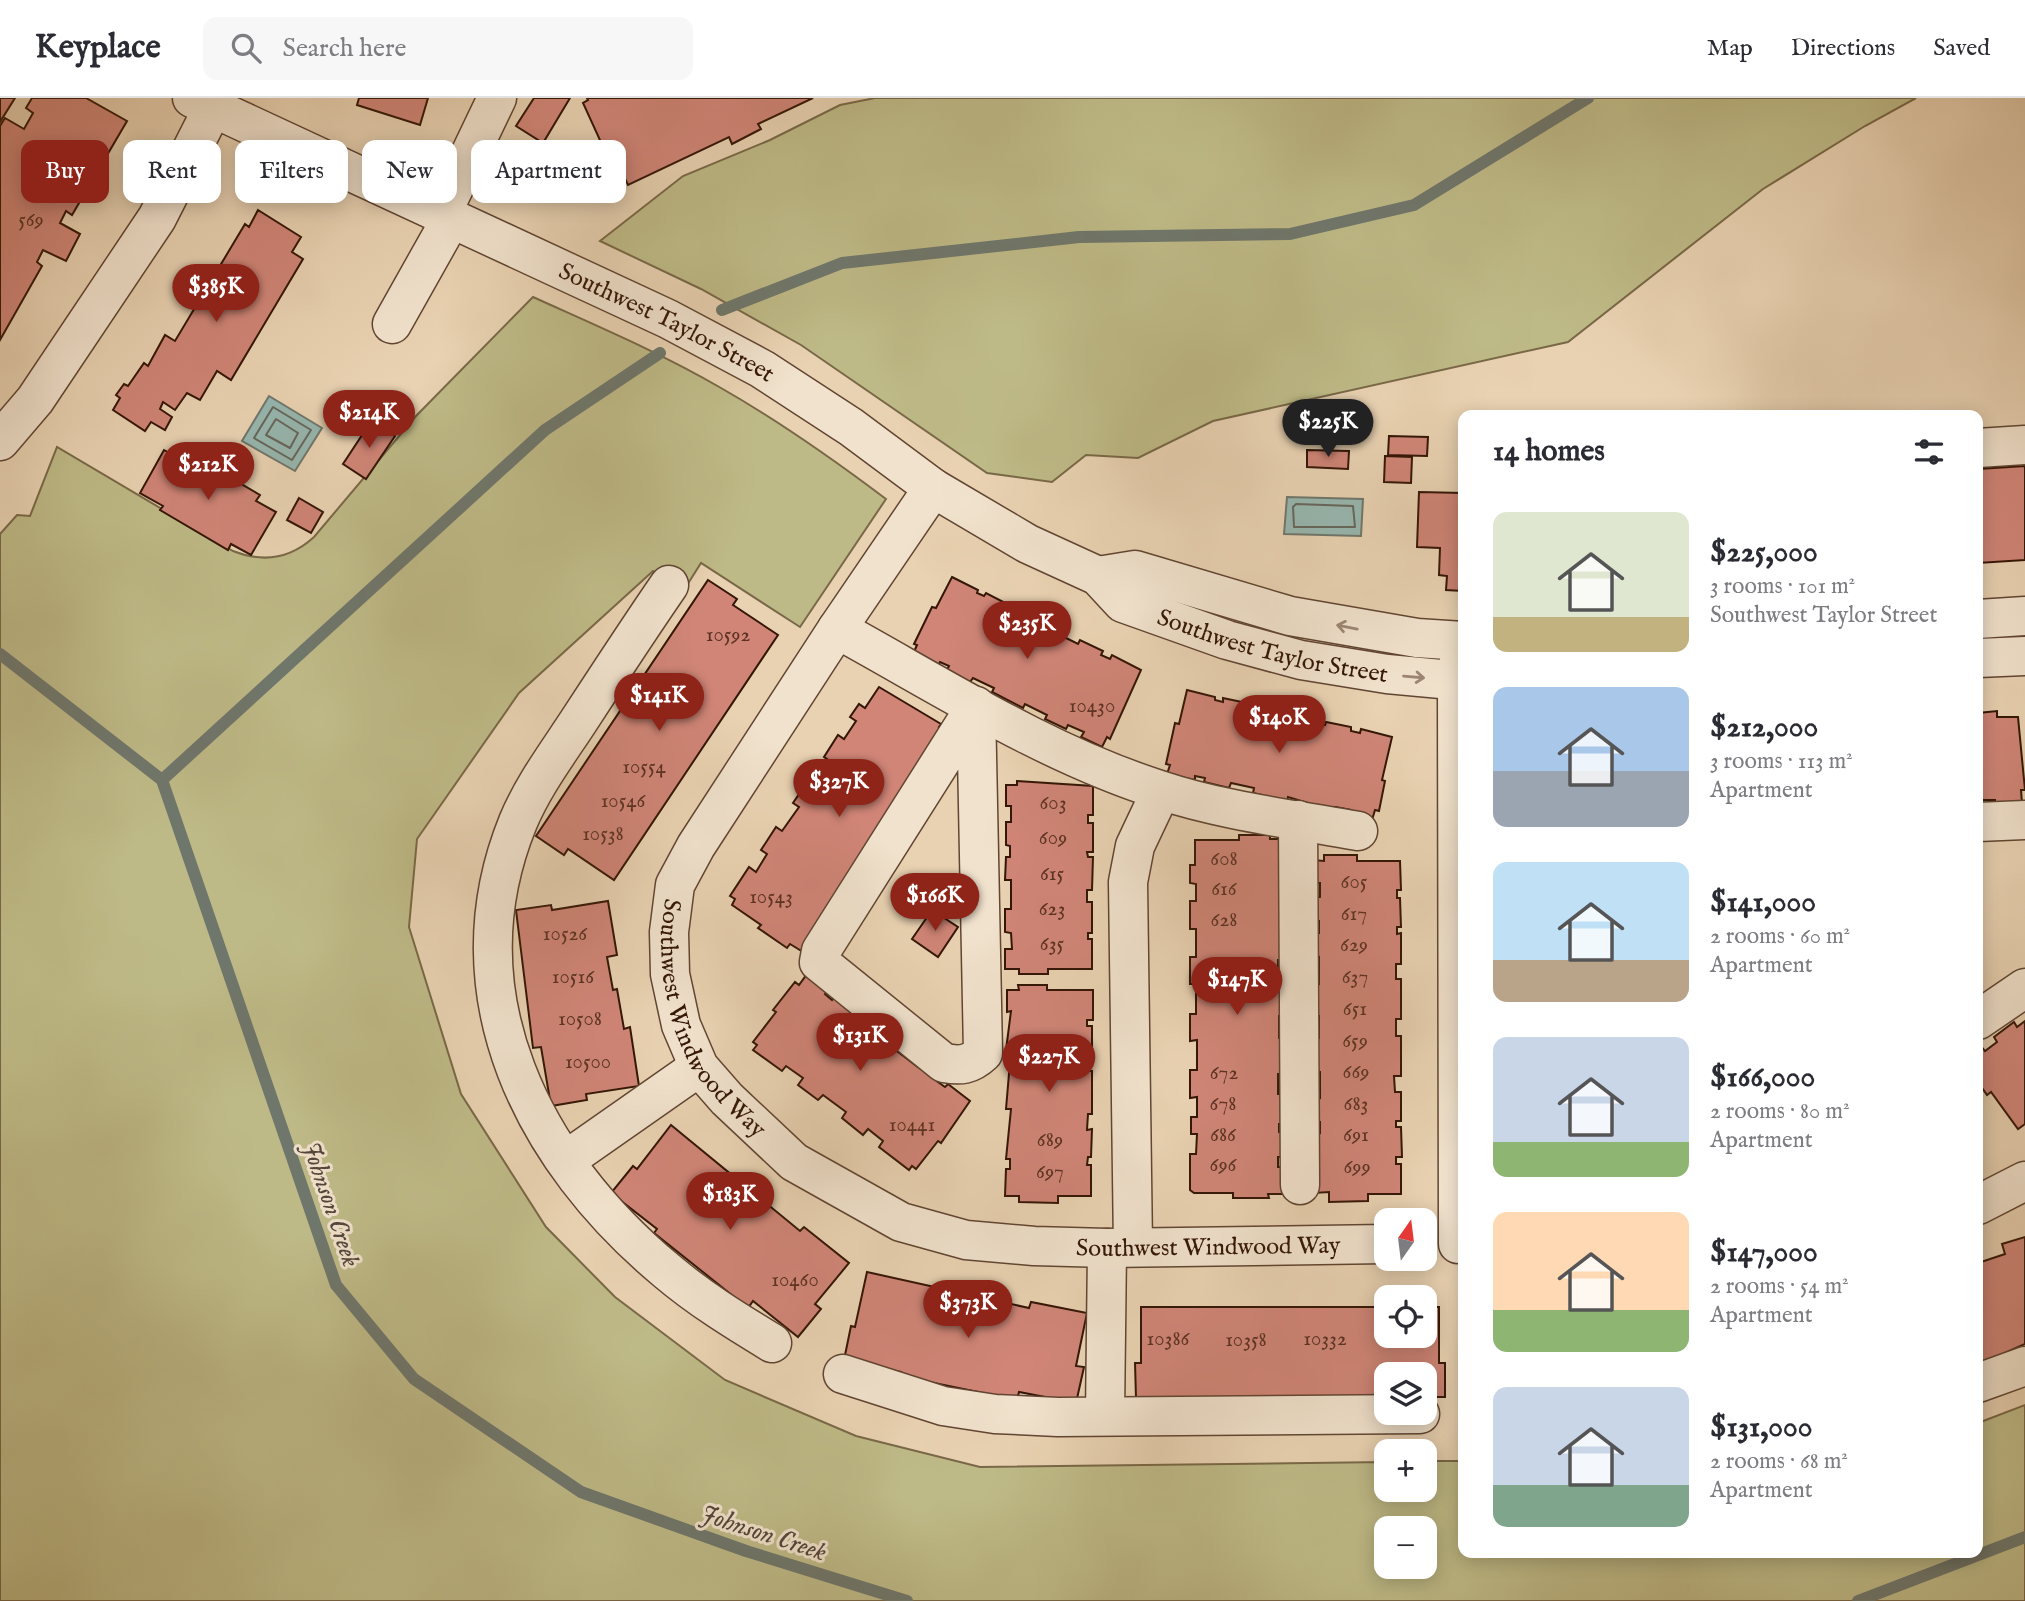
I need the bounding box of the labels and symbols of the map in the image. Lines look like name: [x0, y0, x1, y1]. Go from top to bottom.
house number: 569: [18, 207, 44, 234]
street label: Southwest Taylor Street: [553, 256, 780, 390]
pin: $385K: [167, 264, 265, 324]
pin: $214K: [320, 390, 418, 450]
pin: $225K: [1279, 400, 1377, 459]
pin: $212K: [159, 442, 257, 502]
pin: $235K: [978, 602, 1076, 661]
street label: Southwest Taylor Street: [1153, 602, 1390, 691]
one-way arrow: [1336, 620, 1359, 633]
house number: 10592: [706, 622, 750, 649]
one-way arrow: [1402, 671, 1424, 684]
pin: $141K: [610, 674, 708, 733]
house number: 10430: [1069, 693, 1115, 720]
pin: $140K: [1230, 696, 1328, 755]
house number: 10554: [622, 754, 666, 781]
pin: $327K: [790, 760, 888, 819]
house number: 10546: [601, 788, 646, 815]
house number: 603: [1039, 790, 1067, 817]
house number: 10538: [582, 821, 624, 848]
house number: 609: [1039, 825, 1067, 852]
house number: 608: [1210, 846, 1238, 873]
house number: 615: [1040, 861, 1064, 888]
house number: 605: [1341, 869, 1368, 896]
pin: $166K: [886, 874, 984, 933]
house number: 616: [1211, 876, 1238, 903]
house number: 10543: [749, 884, 793, 911]
house number: 623: [1039, 896, 1065, 923]
street label: Southwest Windwood Way: [652, 897, 772, 1145]
house number: 617: [1341, 901, 1367, 928]
house number: 628: [1211, 907, 1237, 934]
house number: 10526: [543, 921, 588, 948]
house number: 635: [1040, 931, 1065, 958]
house number: 629: [1340, 932, 1368, 959]
pin: $147K: [1188, 958, 1286, 1017]
house number: 10516: [552, 964, 595, 991]
house number: 637: [1342, 964, 1368, 991]
house number: 651: [1343, 996, 1367, 1023]
house number: 10508: [558, 1006, 602, 1033]
pin: $131K: [811, 1014, 909, 1073]
house number: 659: [1342, 1028, 1368, 1055]
pin: $227K: [1000, 1034, 1098, 1094]
house number: 10500: [565, 1049, 611, 1076]
house number: 669: [1343, 1059, 1369, 1086]
house number: 672: [1210, 1060, 1238, 1087]
house number: 678: [1210, 1091, 1236, 1118]
house number: 683: [1344, 1091, 1368, 1118]
house number: 10441: [889, 1112, 935, 1139]
house number: 686: [1210, 1122, 1237, 1149]
house number: 691: [1343, 1122, 1369, 1149]
house number: 689: [1037, 1127, 1063, 1154]
water label: Johnson Creek: [294, 1138, 368, 1272]
house number: 696: [1210, 1152, 1238, 1179]
house number: 699: [1343, 1154, 1371, 1181]
house number: 697: [1036, 1159, 1064, 1186]
pin: $183K: [681, 1172, 779, 1232]
north arrow: [1374, 1208, 1437, 1270]
street label: Southwest Windwood Way: [1075, 1231, 1341, 1265]
house number: 10460: [771, 1267, 819, 1294]
pin: $373K: [919, 1280, 1017, 1340]
house number: 10386: [1147, 1326, 1191, 1353]
house number: 10332: [1303, 1326, 1347, 1353]
house number: 10358: [1225, 1327, 1267, 1354]
water label: Johnson Creek: [697, 1498, 831, 1569]

